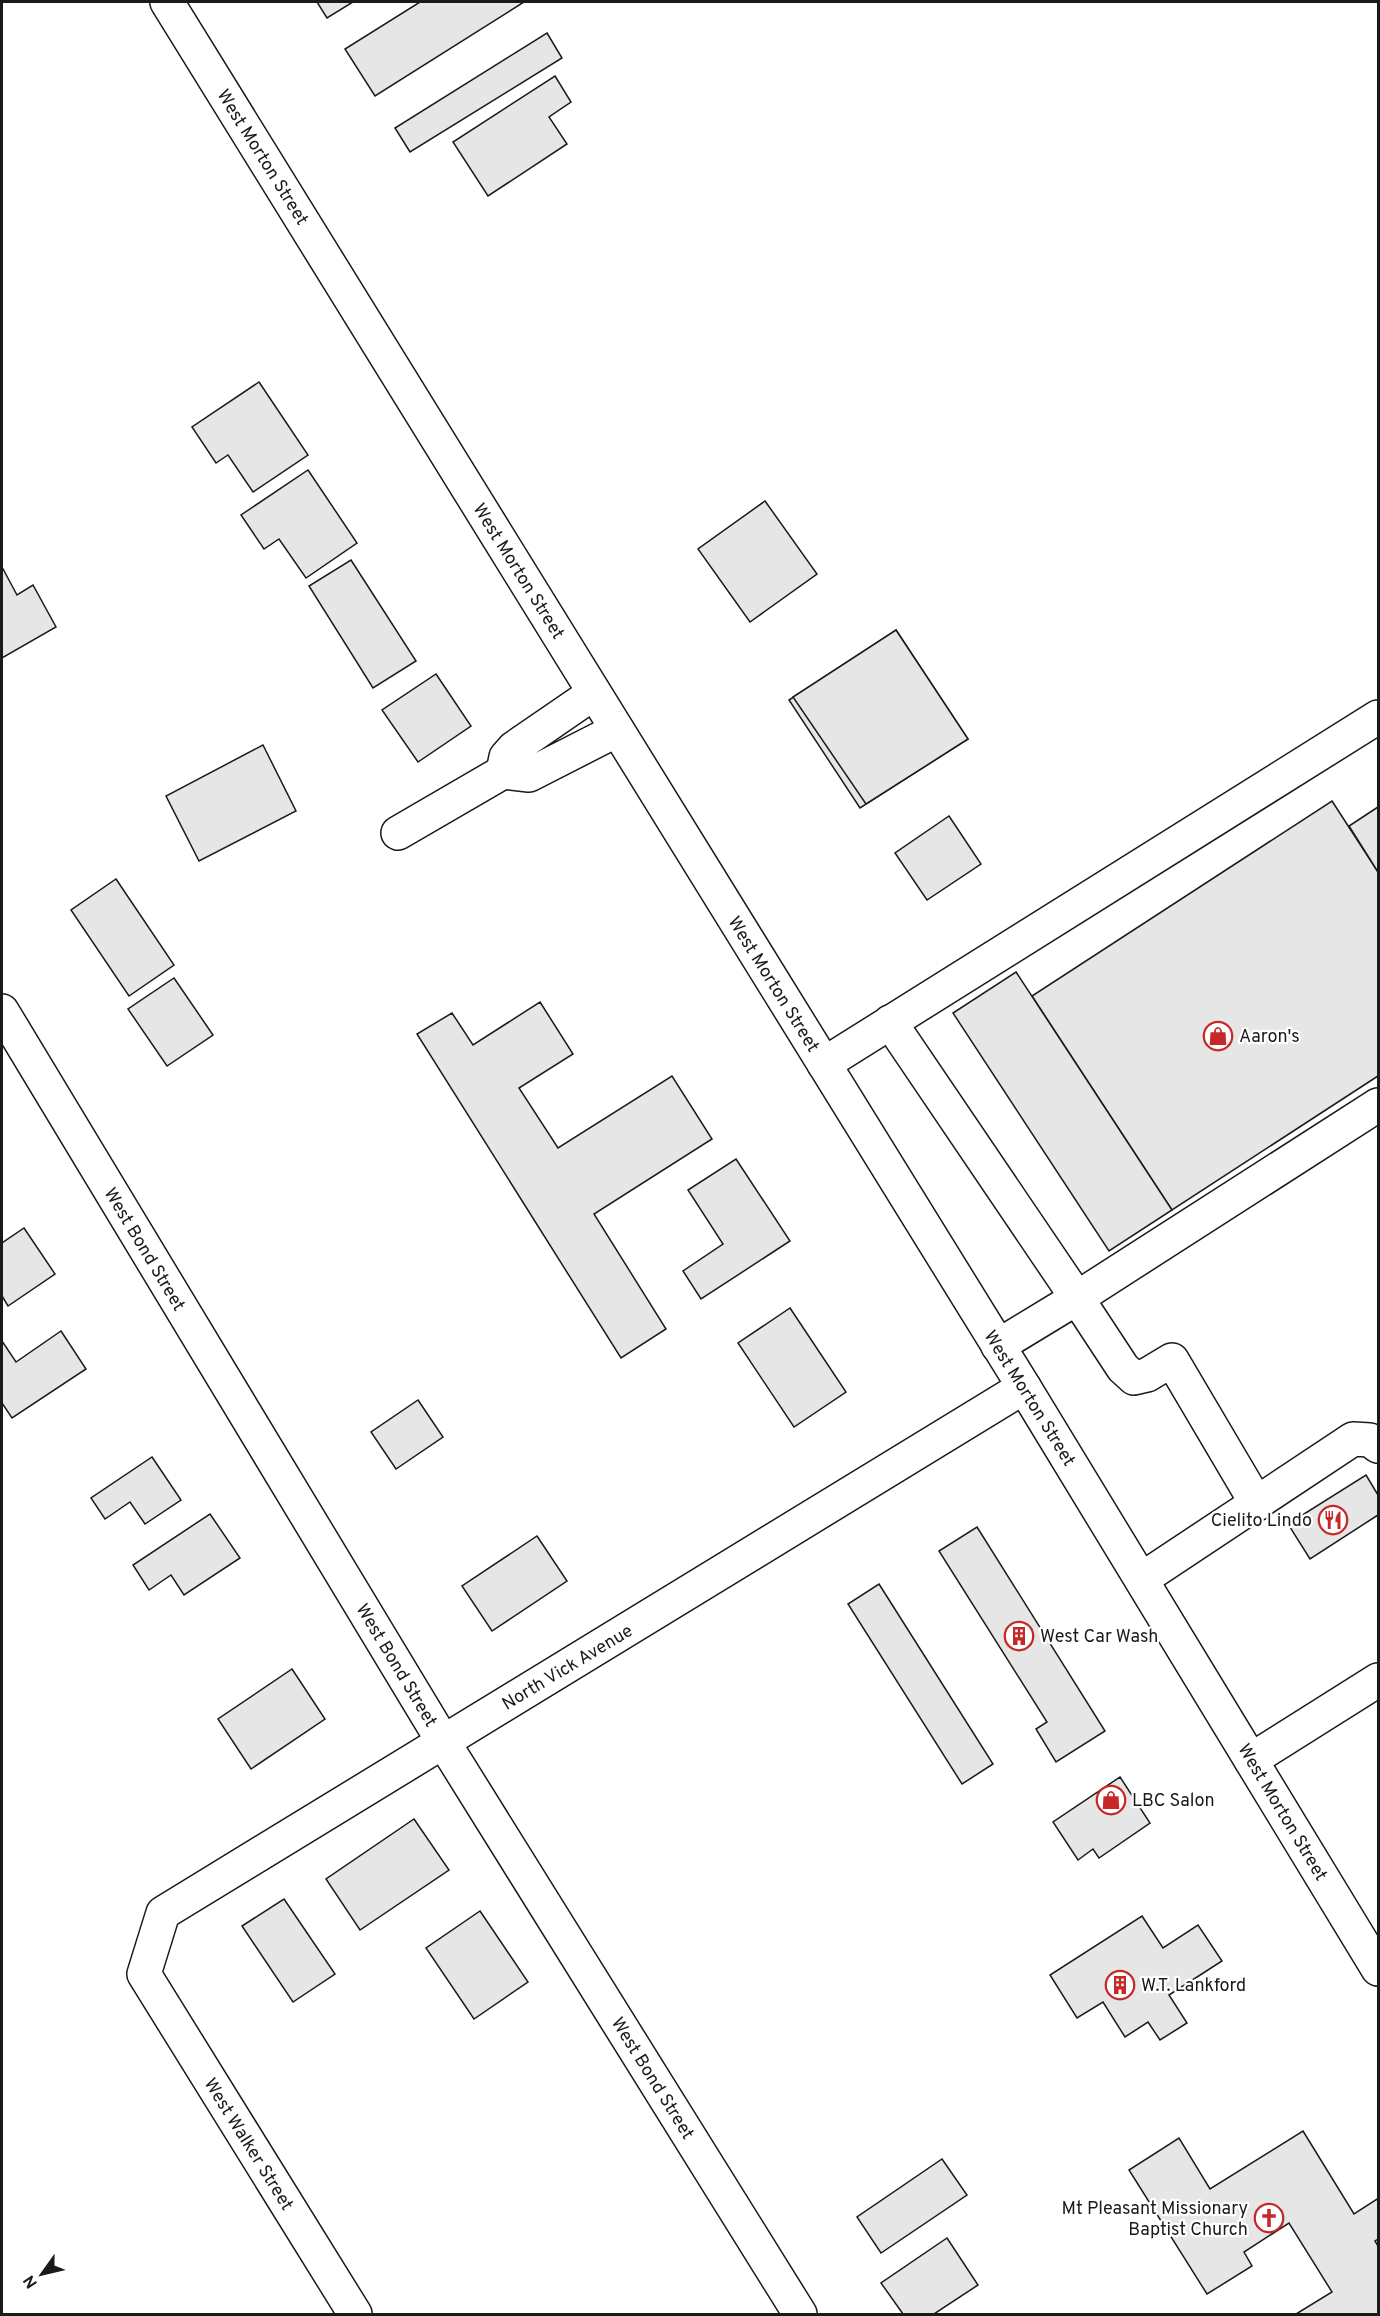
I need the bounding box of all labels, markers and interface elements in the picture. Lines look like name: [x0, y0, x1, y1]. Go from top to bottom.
street label: West Morton Street: [211, 86, 313, 230]
street label: West Morton Street: [467, 500, 569, 644]
street label: West Morton Street: [722, 913, 824, 1057]
shop icon: Aaron's: [1202, 1020, 1234, 1052]
place label: Aaron's: [1239, 1026, 1300, 1049]
street label: West Bond Street: [98, 1184, 190, 1316]
street label: West Morton Street: [978, 1327, 1080, 1471]
restaurant icon: Cielito Lindo: [1317, 1504, 1349, 1536]
place label: Cielito Lindo: [1211, 1510, 1312, 1533]
street label: West Bond Street: [350, 1600, 442, 1732]
street label: North Vick Avenue: [498, 1620, 637, 1716]
building icon: West Car Wash: [1003, 1620, 1035, 1652]
place label: West Car Wash: [1040, 1626, 1159, 1649]
street label: West Morton Street: [1232, 1740, 1332, 1885]
shop icon: LBC Salon: [1095, 1784, 1127, 1816]
place label: LBC Salon: [1132, 1790, 1215, 1813]
building icon: W.T. Lankford: [1104, 1969, 1136, 2001]
place label: W.T. Lankford: [1141, 1975, 1246, 1998]
street label: West Bond Street: [605, 2013, 699, 2144]
street label: West Walker Street: [198, 2074, 298, 2215]
place label: Mt Pleasant Missionary Baptist Church: [1061, 2198, 1248, 2242]
church icon: Mt Pleasant Missionary Baptist Church: [1253, 2202, 1285, 2234]
north arrow: [12, 2244, 72, 2304]
text: N: [20, 2271, 43, 2292]

